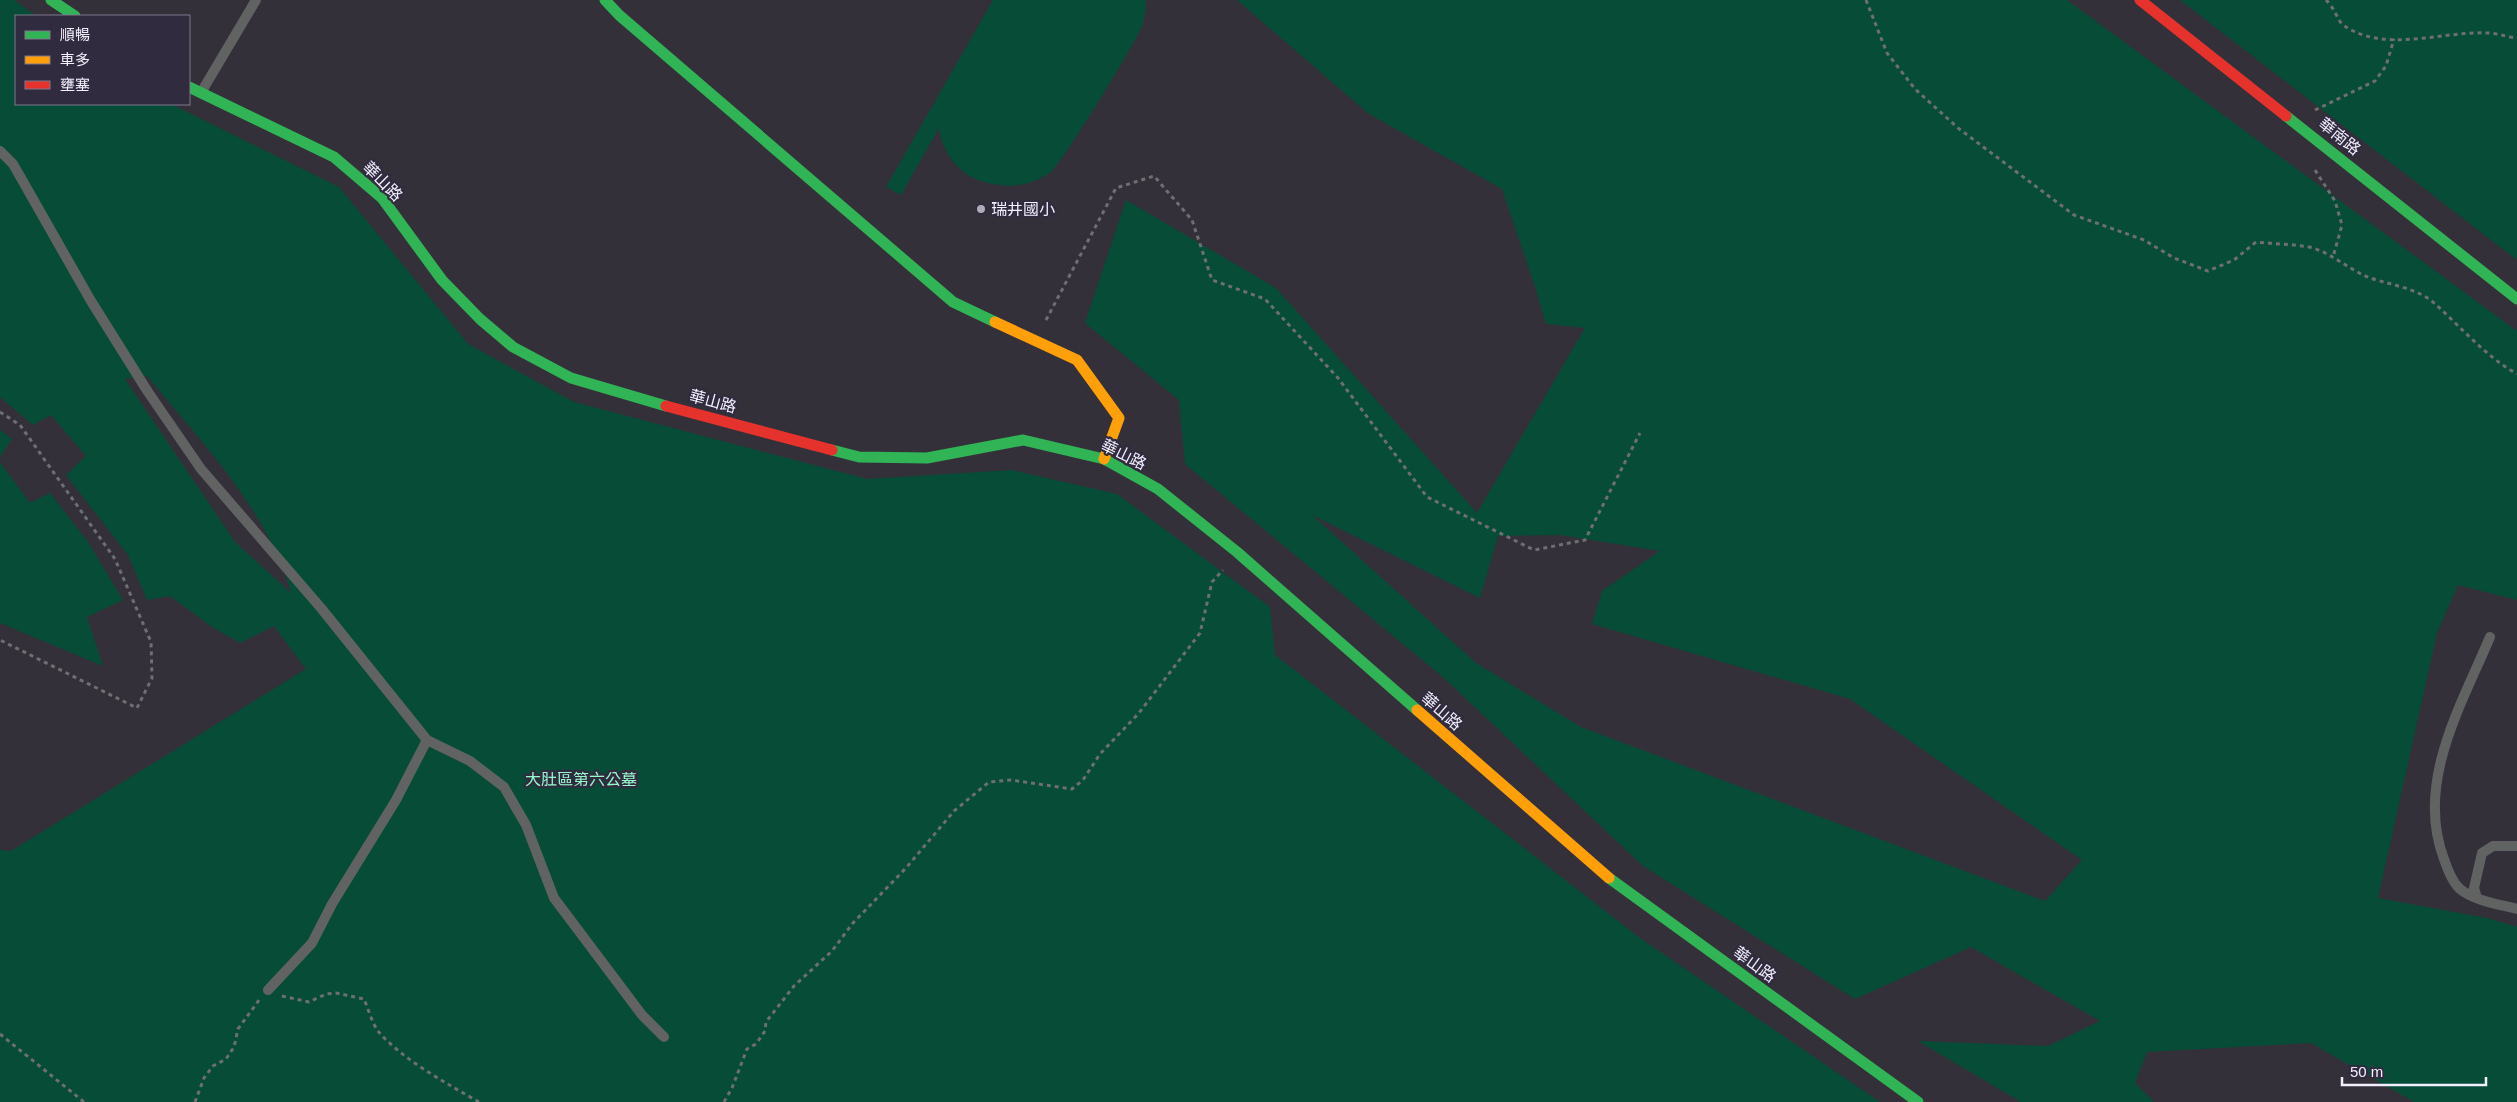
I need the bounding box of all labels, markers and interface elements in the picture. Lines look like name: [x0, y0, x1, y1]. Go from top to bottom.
legend: [15, 15, 190, 105]
text: 順暢: [60, 26, 90, 43]
text: 車多: [60, 51, 90, 68]
text: 壅塞: [60, 76, 90, 93]
street label: 華南路: [2316, 115, 2364, 158]
street label: 華山路: [360, 158, 406, 204]
place label: 瑞井國小: [991, 201, 1055, 218]
marker: 瑞井國小: [975, 203, 987, 215]
street label: 華山路: [687, 387, 738, 416]
street label: 華山路: [1098, 436, 1149, 473]
street label: 華山路: [1418, 689, 1465, 734]
park label: 大肚區第六公墓: [525, 771, 637, 788]
street label: 華山路: [1730, 943, 1779, 985]
scale bar: [2342, 1054, 2486, 1086]
text: 50 m: [2350, 1063, 2383, 1080]

